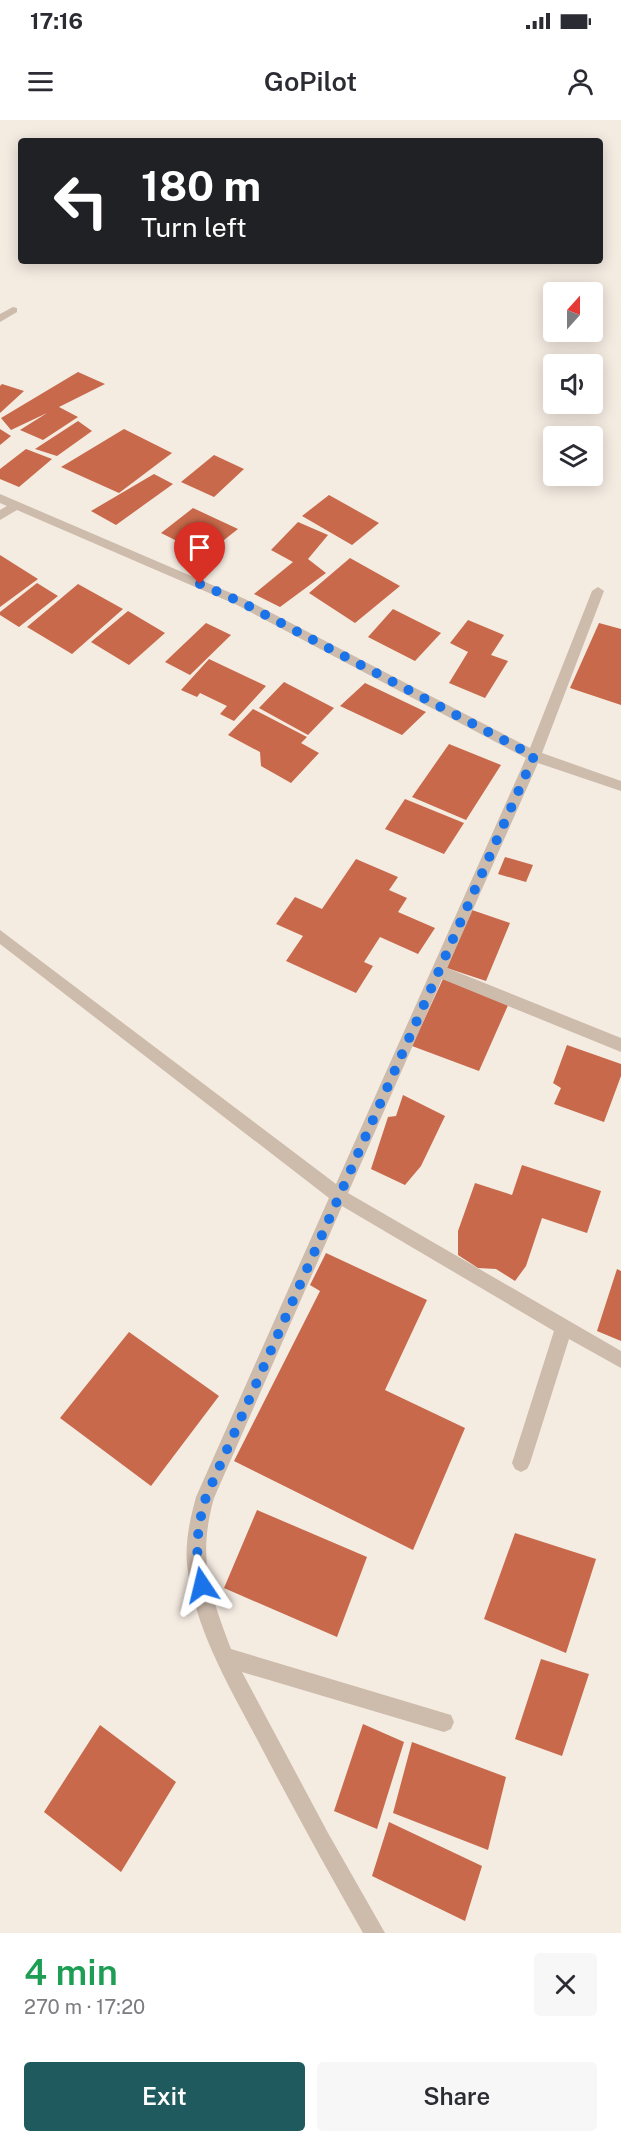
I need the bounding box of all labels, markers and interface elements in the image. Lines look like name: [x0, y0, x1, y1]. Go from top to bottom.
text: 17:16: [30, 8, 83, 34]
icon: menu: [24, 65, 57, 98]
text: GoPilot: [264, 65, 357, 97]
icon: person: [564, 65, 597, 98]
text: 180 m: [141, 161, 261, 210]
icon: left: [42, 162, 120, 240]
text: Turn left: [141, 211, 247, 243]
north arrow: [543, 282, 603, 342]
map controls: [543, 282, 603, 486]
button: sound: [543, 354, 603, 414]
button: layers: [543, 426, 603, 486]
pin: [174, 522, 225, 584]
icon: arrive: [183, 531, 216, 564]
position arrow: [170, 1553, 234, 1617]
text: 4 min: [24, 1951, 118, 1993]
button: close: [534, 1953, 597, 2016]
text: 270 m · 17:20: [24, 1995, 145, 2019]
button: Exit: [24, 2062, 305, 2131]
button: Share: [317, 2062, 597, 2131]

